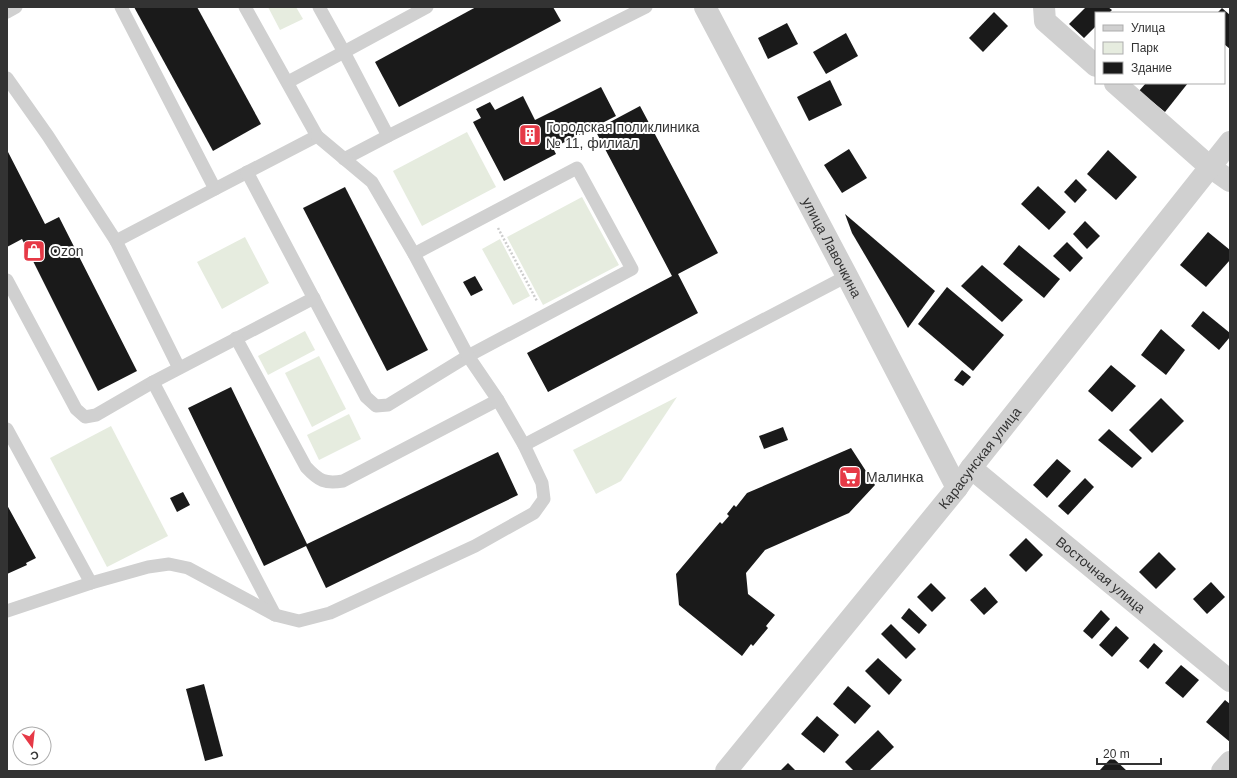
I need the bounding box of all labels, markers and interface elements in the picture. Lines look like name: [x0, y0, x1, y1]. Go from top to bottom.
legend: [1095, 12, 1225, 84]
text: Улица: [1131, 21, 1165, 35]
text: Парк: [1131, 41, 1159, 55]
text: Здание: [1131, 61, 1172, 75]
place label: Городская поликлиника № 11, филиал: [546, 119, 700, 151]
building icon: Городская поликлиника № 11, филиал: [517, 122, 543, 148]
street label: улица Лавочкина: [799, 195, 865, 301]
shop icon: Ozon: [21, 238, 47, 264]
place label: Ozon: [50, 243, 83, 259]
street label: Карасунская улица: [935, 404, 1024, 512]
supermarket icon: Малинка: [837, 464, 863, 490]
place label: Малинка: [866, 469, 924, 485]
street label: Восточная улица: [1053, 533, 1149, 616]
north arrow: [12, 726, 52, 766]
scale bar: [1097, 740, 1161, 766]
text: 20 m: [1103, 747, 1130, 761]
text: С: [29, 749, 40, 762]

